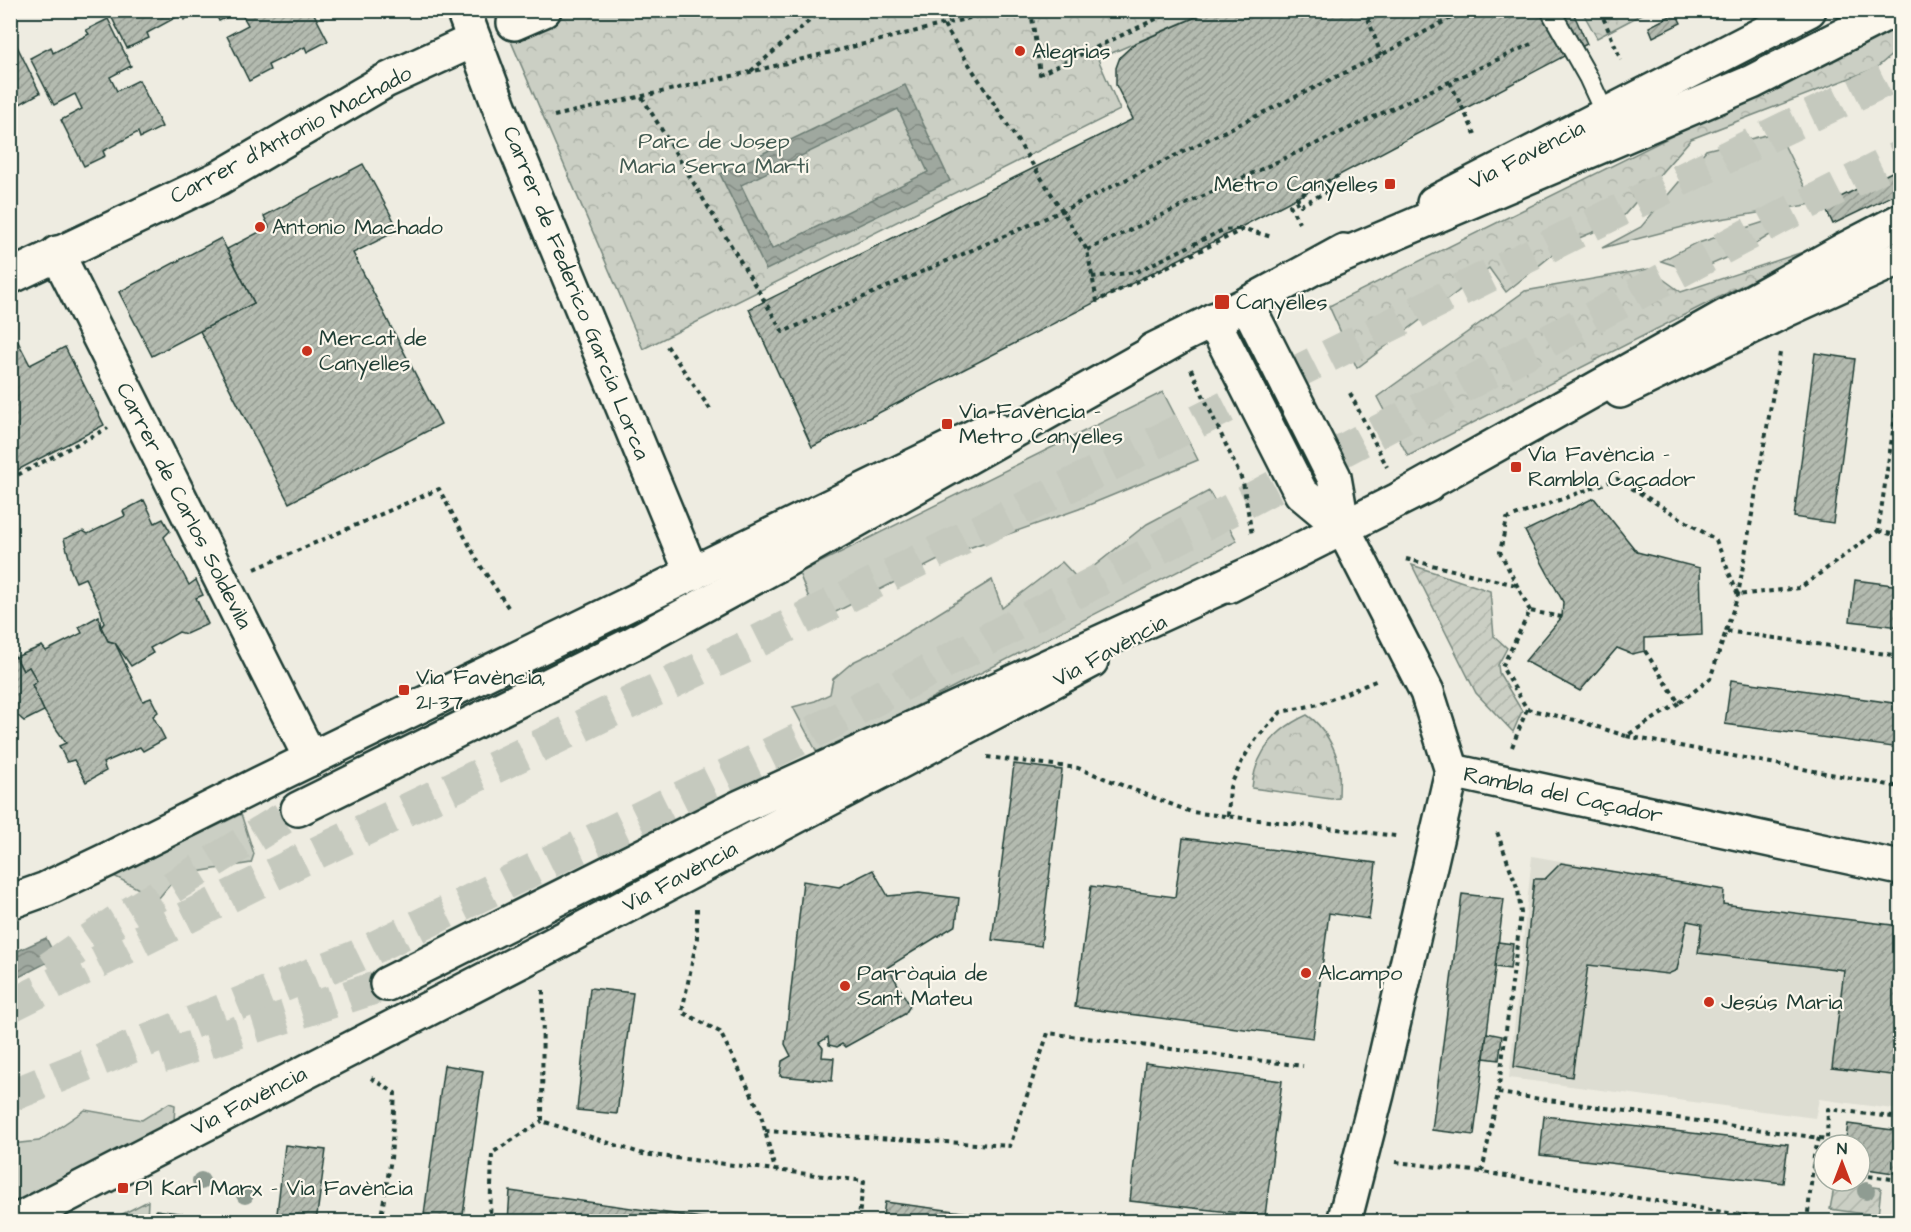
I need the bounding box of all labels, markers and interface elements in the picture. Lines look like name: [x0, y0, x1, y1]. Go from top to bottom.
place label: Alegrias: [1032, 36, 1111, 68]
marker: Alegrias: [1013, 44, 1027, 58]
street label: Carrer d'Antonio Machado: [165, 58, 418, 212]
street label: Via Favència: [1464, 113, 1590, 197]
street label: Carrer de Federico García Lorca: [495, 121, 657, 465]
park label: Parc de Josep Maria Serra Martí: [620, 126, 809, 182]
place label: Metro Canyelles: [1214, 169, 1378, 201]
marker: Metro Canyelles: [1383, 177, 1397, 191]
place label: Antonio Machado: [272, 212, 444, 243]
marker: Antonio Machado: [253, 220, 267, 234]
place label: Canyelles: [1236, 287, 1328, 319]
marker: Canyelles: [1213, 293, 1231, 311]
place label: Mercat de Canyelles: [319, 323, 427, 380]
marker: Mercat de Canyelles: [300, 344, 314, 358]
street label: Carrer de Carlos Soldevila: [108, 377, 260, 635]
place label: Via Favència - Metro Canyelles: [959, 396, 1123, 453]
marker: Via Favència - Metro Canyelles: [940, 417, 954, 431]
place label: Via Favència - Rambla Caçador: [1528, 439, 1696, 495]
marker: Via Favència - Rambla Caçador: [1509, 460, 1523, 474]
street label: Via Favència: [1047, 607, 1173, 695]
place label: Via Favència, 21-37: [416, 662, 546, 718]
marker: Via Favència, 21-37: [397, 683, 411, 697]
street label: Rambla del Caçador: [1461, 759, 1665, 831]
street label: Via Favència: [617, 834, 743, 920]
place label: Parròquia de Sant Mateu: [857, 958, 988, 1014]
place label: Alcampo: [1318, 958, 1403, 989]
marker: Alcampo: [1299, 966, 1313, 980]
marker: Parròquia de Sant Mateu: [838, 979, 852, 993]
place label: Jesús Maria: [1721, 987, 1843, 1018]
marker: Jesús Maria: [1702, 995, 1716, 1009]
street label: Via Favència: [186, 1059, 312, 1143]
north arrow: [1812, 1133, 1872, 1193]
text: N: [1837, 1138, 1847, 1160]
place label: Pl Karl Marx - Via Favència: [135, 1173, 413, 1204]
marker: Pl Karl Marx - Via Favència: [116, 1181, 130, 1195]

